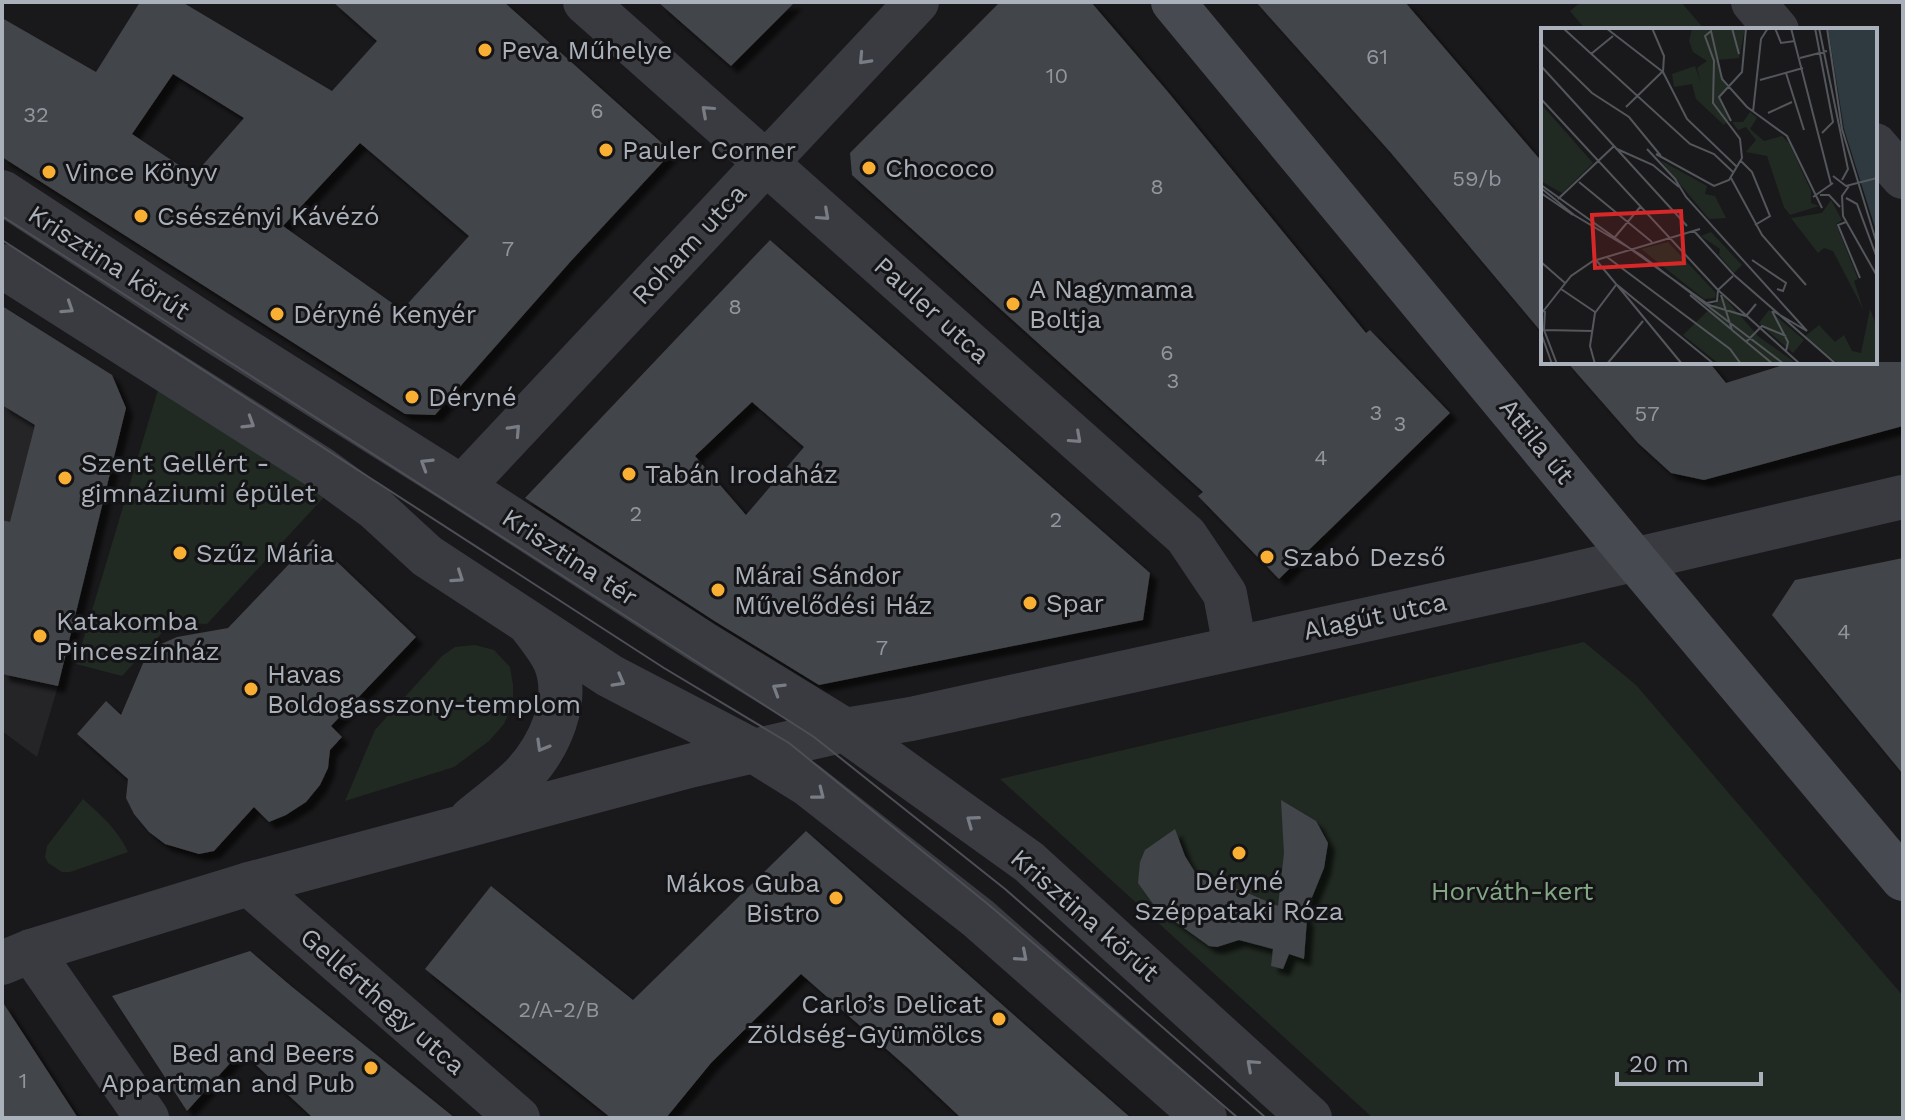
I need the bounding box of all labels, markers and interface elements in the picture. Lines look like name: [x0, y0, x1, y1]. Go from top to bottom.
inset map: [1541, 28, 1877, 364]
place label: Peva Műhelye: [501, 35, 672, 65]
marker: Peva Műhelye: [476, 41, 494, 59]
house number: 61: [1366, 44, 1388, 69]
one-way arrow: [858, 50, 873, 64]
house number: 10: [1046, 63, 1068, 88]
house number: 6: [590, 98, 604, 123]
house number: 32: [23, 102, 49, 127]
one-way arrow: [702, 106, 717, 121]
place label: Pauler Corner: [622, 135, 796, 165]
marker: Pauler Corner: [597, 141, 615, 159]
place label: Chococo: [885, 153, 995, 183]
place label: Vince Könyv: [65, 157, 218, 187]
marker: Chococo: [860, 159, 878, 177]
marker: Vince Könyv: [40, 163, 58, 181]
house number: 59/b: [1452, 166, 1502, 191]
house number: 8: [1150, 174, 1164, 199]
street label: Roham utca: [626, 178, 752, 310]
street label: Krisztina körút: [23, 199, 195, 325]
place label: Csészényi Kávézó: [157, 201, 380, 231]
one-way arrow: [815, 205, 829, 220]
marker: Csészényi Kávézó: [132, 207, 150, 225]
house number: 7: [502, 236, 514, 261]
street label: Pauler utca: [868, 250, 996, 370]
place label: A Nagymama Boltja: [1029, 274, 1194, 334]
house number: 8: [728, 294, 742, 319]
marker: A Nagymama Boltja: [1004, 295, 1022, 313]
one-way arrow: [59, 298, 73, 313]
place label: Déryné Kenyér: [293, 299, 476, 329]
marker: Déryné Kenyér: [268, 305, 286, 323]
house number: 6: [1160, 340, 1174, 365]
house number: 3: [1167, 368, 1179, 393]
place label: Déryné: [428, 382, 517, 412]
marker: Déryné: [403, 388, 421, 406]
street label: Attila út: [1494, 392, 1581, 490]
house number: 3: [1370, 400, 1382, 425]
house number: 57: [1634, 401, 1660, 426]
house number: 3: [1394, 411, 1406, 436]
one-way arrow: [240, 414, 255, 429]
one-way arrow: [506, 424, 520, 439]
one-way arrow: [1066, 428, 1081, 443]
house number: 4: [1314, 445, 1328, 470]
place label: Szent Gellért - gimnáziumi épület: [81, 448, 316, 508]
one-way arrow: [420, 458, 435, 474]
place label: Tabán Irodaház: [645, 459, 838, 489]
marker: Tabán Irodaház: [620, 465, 638, 483]
marker: Szent Gellért - gimnáziumi épület: [56, 469, 74, 487]
house number: 2: [630, 501, 642, 526]
street label: Krisztina tér: [497, 502, 643, 612]
house number: 2: [1050, 507, 1062, 532]
place label: Szűz Mária: [196, 538, 335, 568]
place label: Szabó Dezső: [1283, 542, 1446, 572]
marker: Szűz Mária: [171, 544, 189, 562]
marker: Szabó Dezső: [1258, 548, 1276, 566]
place label: Márai Sándor Művelődési Ház: [734, 560, 932, 620]
one-way arrow: [450, 567, 464, 582]
marker: Márai Sándor Művelődési Ház: [709, 581, 727, 599]
street label: Alagút utca: [1301, 586, 1450, 646]
place label: Spar: [1046, 588, 1104, 618]
marker: Spar: [1021, 594, 1039, 612]
place label: Katakomba Pinceszínház: [56, 606, 220, 666]
house number: 4: [1837, 619, 1851, 644]
marker: Katakomba Pinceszínház: [31, 627, 49, 645]
house number: 7: [876, 635, 888, 660]
place label: Havas Boldogasszony-templom: [267, 659, 581, 719]
one-way arrow: [610, 671, 625, 687]
marker: Havas Boldogasszony-templom: [242, 680, 260, 698]
one-way arrow: [772, 684, 787, 699]
one-way arrow: [536, 737, 552, 752]
one-way arrow: [810, 784, 825, 798]
one-way arrow: [966, 817, 981, 831]
street label: Krisztina körút: [1005, 843, 1165, 988]
marker: Déryné Széppataki Róza: [1230, 844, 1248, 862]
place label: Déryné Széppataki Róza: [1135, 866, 1344, 926]
place label: Mákos Guba Bistro: [665, 868, 820, 928]
park label: Horváth-kert: [1431, 876, 1593, 906]
marker: Mákos Guba Bistro: [827, 889, 845, 907]
street label: Gellérthegy utca: [295, 921, 472, 1081]
one-way arrow: [1012, 947, 1027, 961]
place label: Carlo’s Delicat Zöldség-Gyümölcs: [747, 989, 983, 1049]
house number: 2/A-2/B: [518, 997, 600, 1022]
marker: Carlo’s Delicat Zöldség-Gyümölcs: [990, 1010, 1008, 1028]
scale bar: [1617, 1036, 1761, 1086]
place label: Bed and Beers Appartman and Pub: [101, 1038, 355, 1098]
text: 20 m: [1629, 1050, 1689, 1078]
marker: Bed and Beers Appartman and Pub: [362, 1059, 380, 1077]
one-way arrow: [1247, 1061, 1262, 1075]
house number: 1: [19, 1068, 27, 1093]

